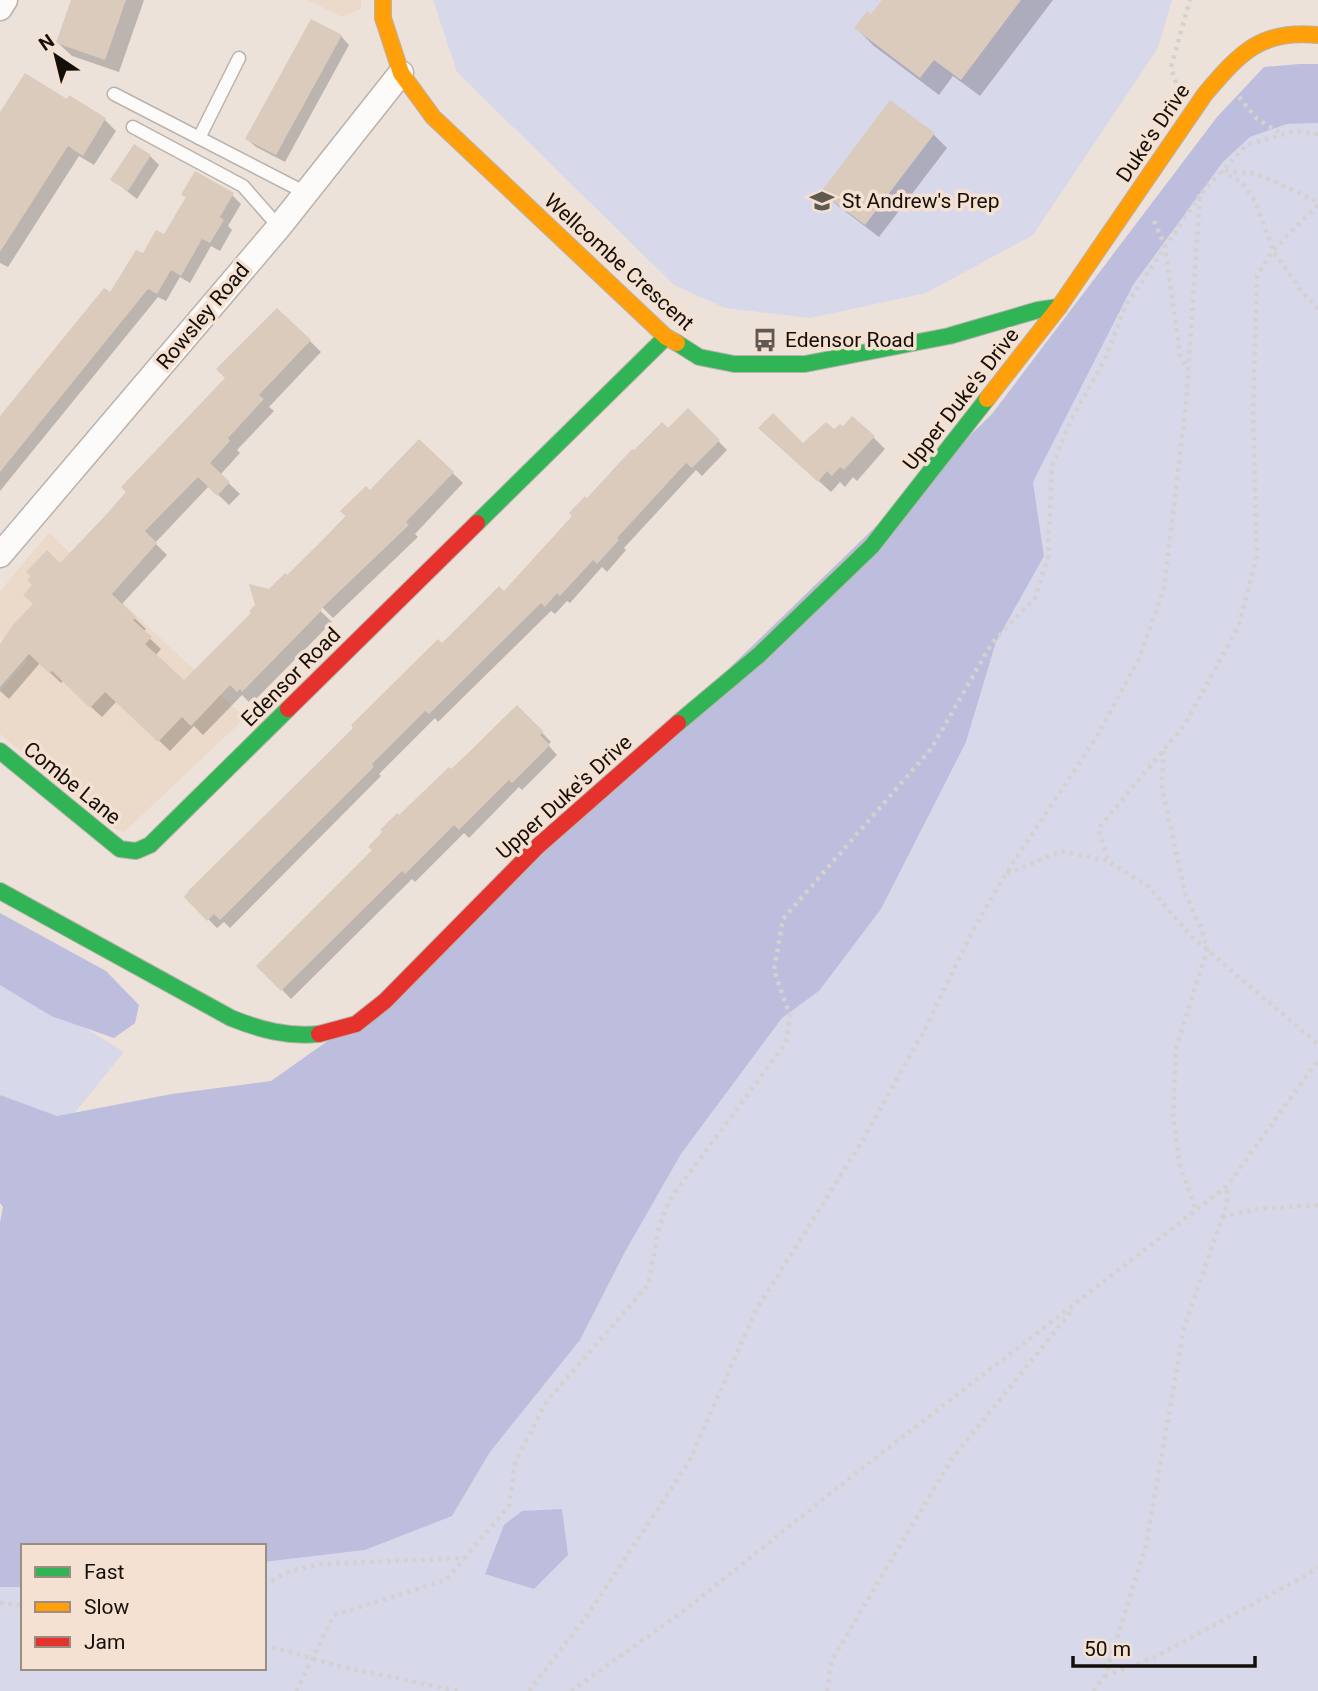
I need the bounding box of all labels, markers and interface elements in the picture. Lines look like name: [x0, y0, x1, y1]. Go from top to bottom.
north arrow: [21, 21, 91, 91]
text: N: [34, 29, 59, 56]
street label: Duke's Drive: [1111, 80, 1195, 186]
school or university icon: St Andrew's Prep: [808, 187, 836, 215]
street label: Wellcombe Crescent: [540, 189, 699, 335]
place label: St Andrew's Prep: [842, 189, 1000, 213]
street label: Rowsley Road: [152, 258, 254, 374]
street label: Upper Duke's Drive: [898, 323, 1024, 475]
bus stop icon: Edensor Road: [751, 326, 779, 354]
place label: Edensor Road: [785, 328, 915, 352]
street label: Edensor Road: [237, 623, 345, 731]
street label: Upper Duke's Drive: [491, 730, 637, 864]
street label: Combe Lane: [19, 737, 125, 829]
legend: [21, 1544, 266, 1670]
text: Fast: [84, 1560, 125, 1584]
text: Slow: [84, 1595, 130, 1619]
scale bar: [1073, 1624, 1255, 1668]
text: Jam: [84, 1630, 125, 1654]
text: 50 m: [1084, 1637, 1131, 1661]

